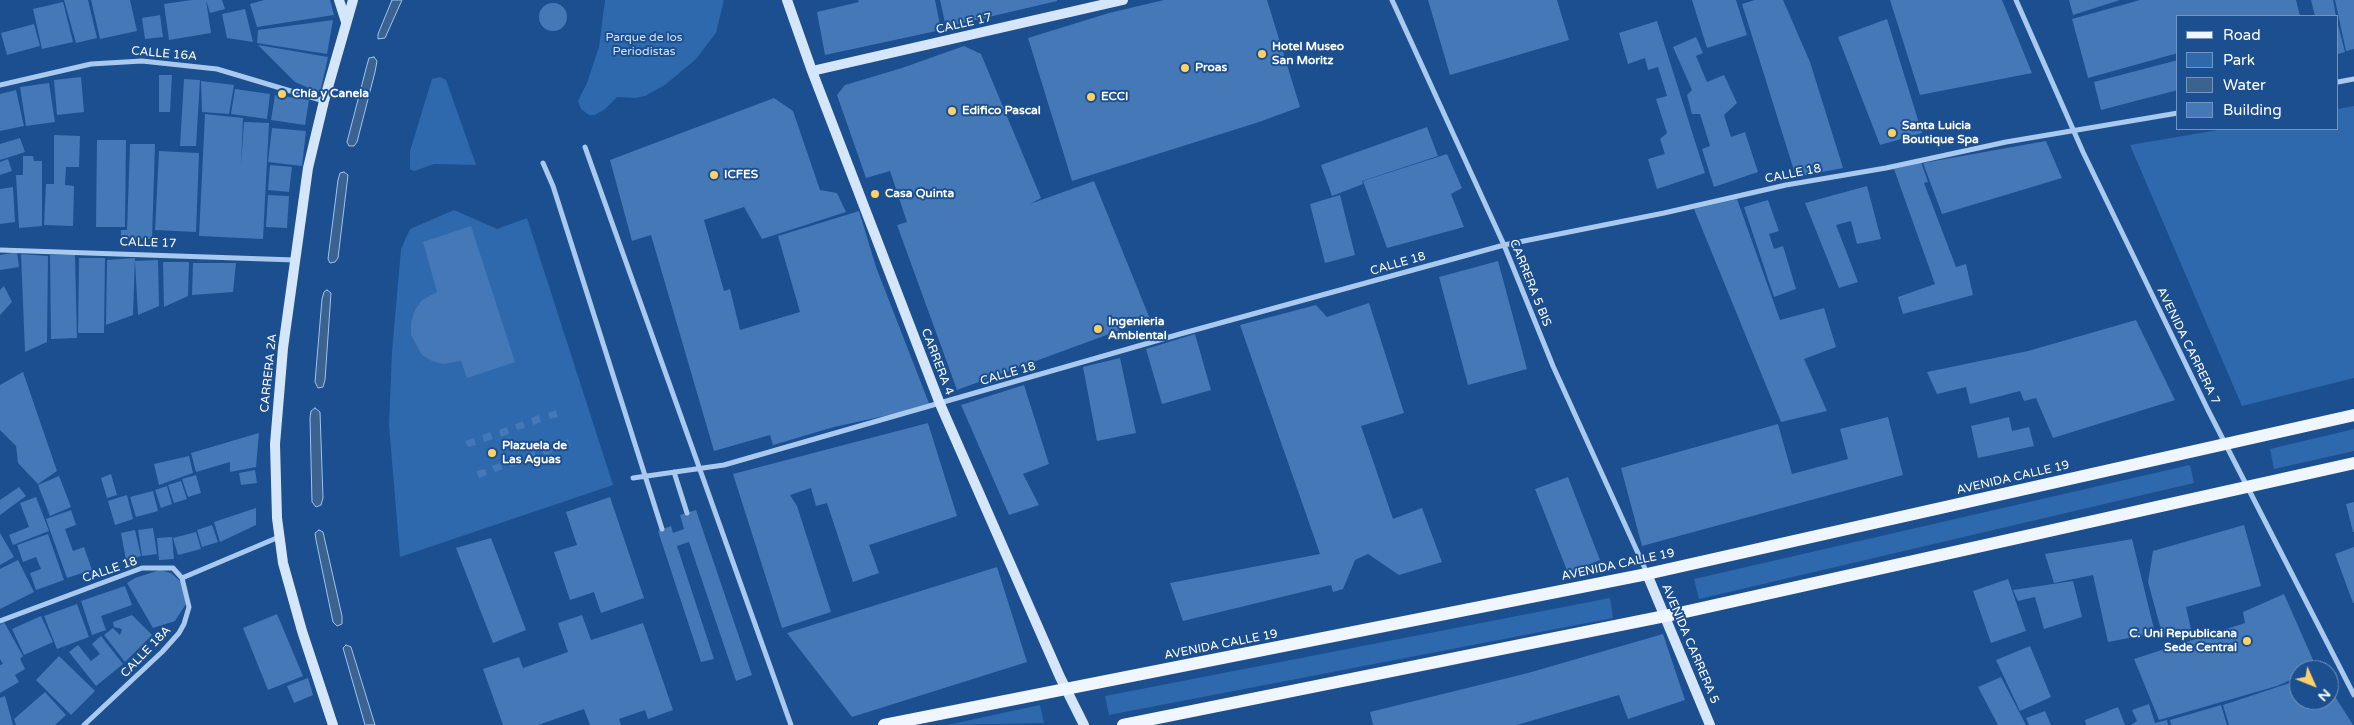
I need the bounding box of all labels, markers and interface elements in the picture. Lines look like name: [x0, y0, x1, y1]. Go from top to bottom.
street label: CALLE 17: [935, 11, 993, 37]
legend: [2176, 15, 2339, 130]
text: Road: [2223, 26, 2261, 44]
park label: Parque de los Periodistas: [605, 31, 683, 59]
place label: Hotel Museo San Moritz: [1272, 40, 1344, 68]
street label: CALLE 16A: [131, 44, 197, 64]
marker: Hotel Museo San Moritz: [1256, 48, 1268, 60]
text: Park: [2223, 51, 2255, 69]
place label: Proas: [1195, 61, 1227, 75]
marker: Proas: [1179, 62, 1191, 74]
text: Water: [2223, 76, 2266, 94]
place label: Chía y Canela: [292, 87, 369, 101]
marker: Chía y Canela: [276, 88, 288, 100]
place label: ECCI: [1101, 90, 1128, 104]
marker: ECCI: [1085, 91, 1097, 103]
text: Building: [2223, 101, 2282, 119]
place label: Edifico Pascal: [962, 104, 1041, 118]
marker: Edifico Pascal: [946, 105, 958, 117]
place label: Santa Luicia Boutique Spa: [1902, 119, 1979, 147]
marker: Santa Luicia Boutique Spa: [1886, 127, 1898, 139]
street label: CALLE 18: [1764, 161, 1822, 187]
place label: ICFES: [724, 168, 758, 182]
marker: ICFES: [708, 169, 720, 181]
place label: Casa Quinta: [885, 187, 954, 201]
marker: Casa Quinta: [869, 188, 881, 200]
street label: CALLE 17: [119, 235, 177, 251]
street label: CARRERA 5 BIS: [1506, 237, 1554, 329]
street label: CALLE 18: [1369, 249, 1427, 279]
street label: AVENIDA CARRERA 7: [2153, 285, 2223, 407]
place label: Ingenieria Ambiental: [1108, 315, 1167, 343]
marker: Ingenieria Ambiental: [1092, 323, 1104, 335]
street label: CARRERA 4: [918, 327, 956, 397]
street label: CARRERA 2A: [258, 333, 280, 413]
street label: CALLE 18: [979, 359, 1037, 389]
place label: Plazuela de Las Aguas: [502, 439, 567, 467]
marker: Plazuela de Las Aguas: [486, 447, 498, 459]
street label: AVENIDA CALLE 19: [1955, 458, 2071, 498]
street label: AVENIDA CALLE 19: [1560, 546, 1676, 584]
street label: CALLE 18: [81, 554, 139, 586]
street label: AVENIDA CARRERA 5: [1658, 582, 1722, 706]
street label: CALLE 18A: [118, 623, 174, 681]
street label: AVENIDA CALLE 19: [1163, 627, 1279, 663]
place label: C. Uni Republicana Sede Central: [2129, 627, 2237, 655]
marker: C. Uni Republicana Sede Central: [2241, 635, 2253, 647]
north arrow: [2289, 660, 2339, 710]
text: N: [2314, 685, 2334, 705]

